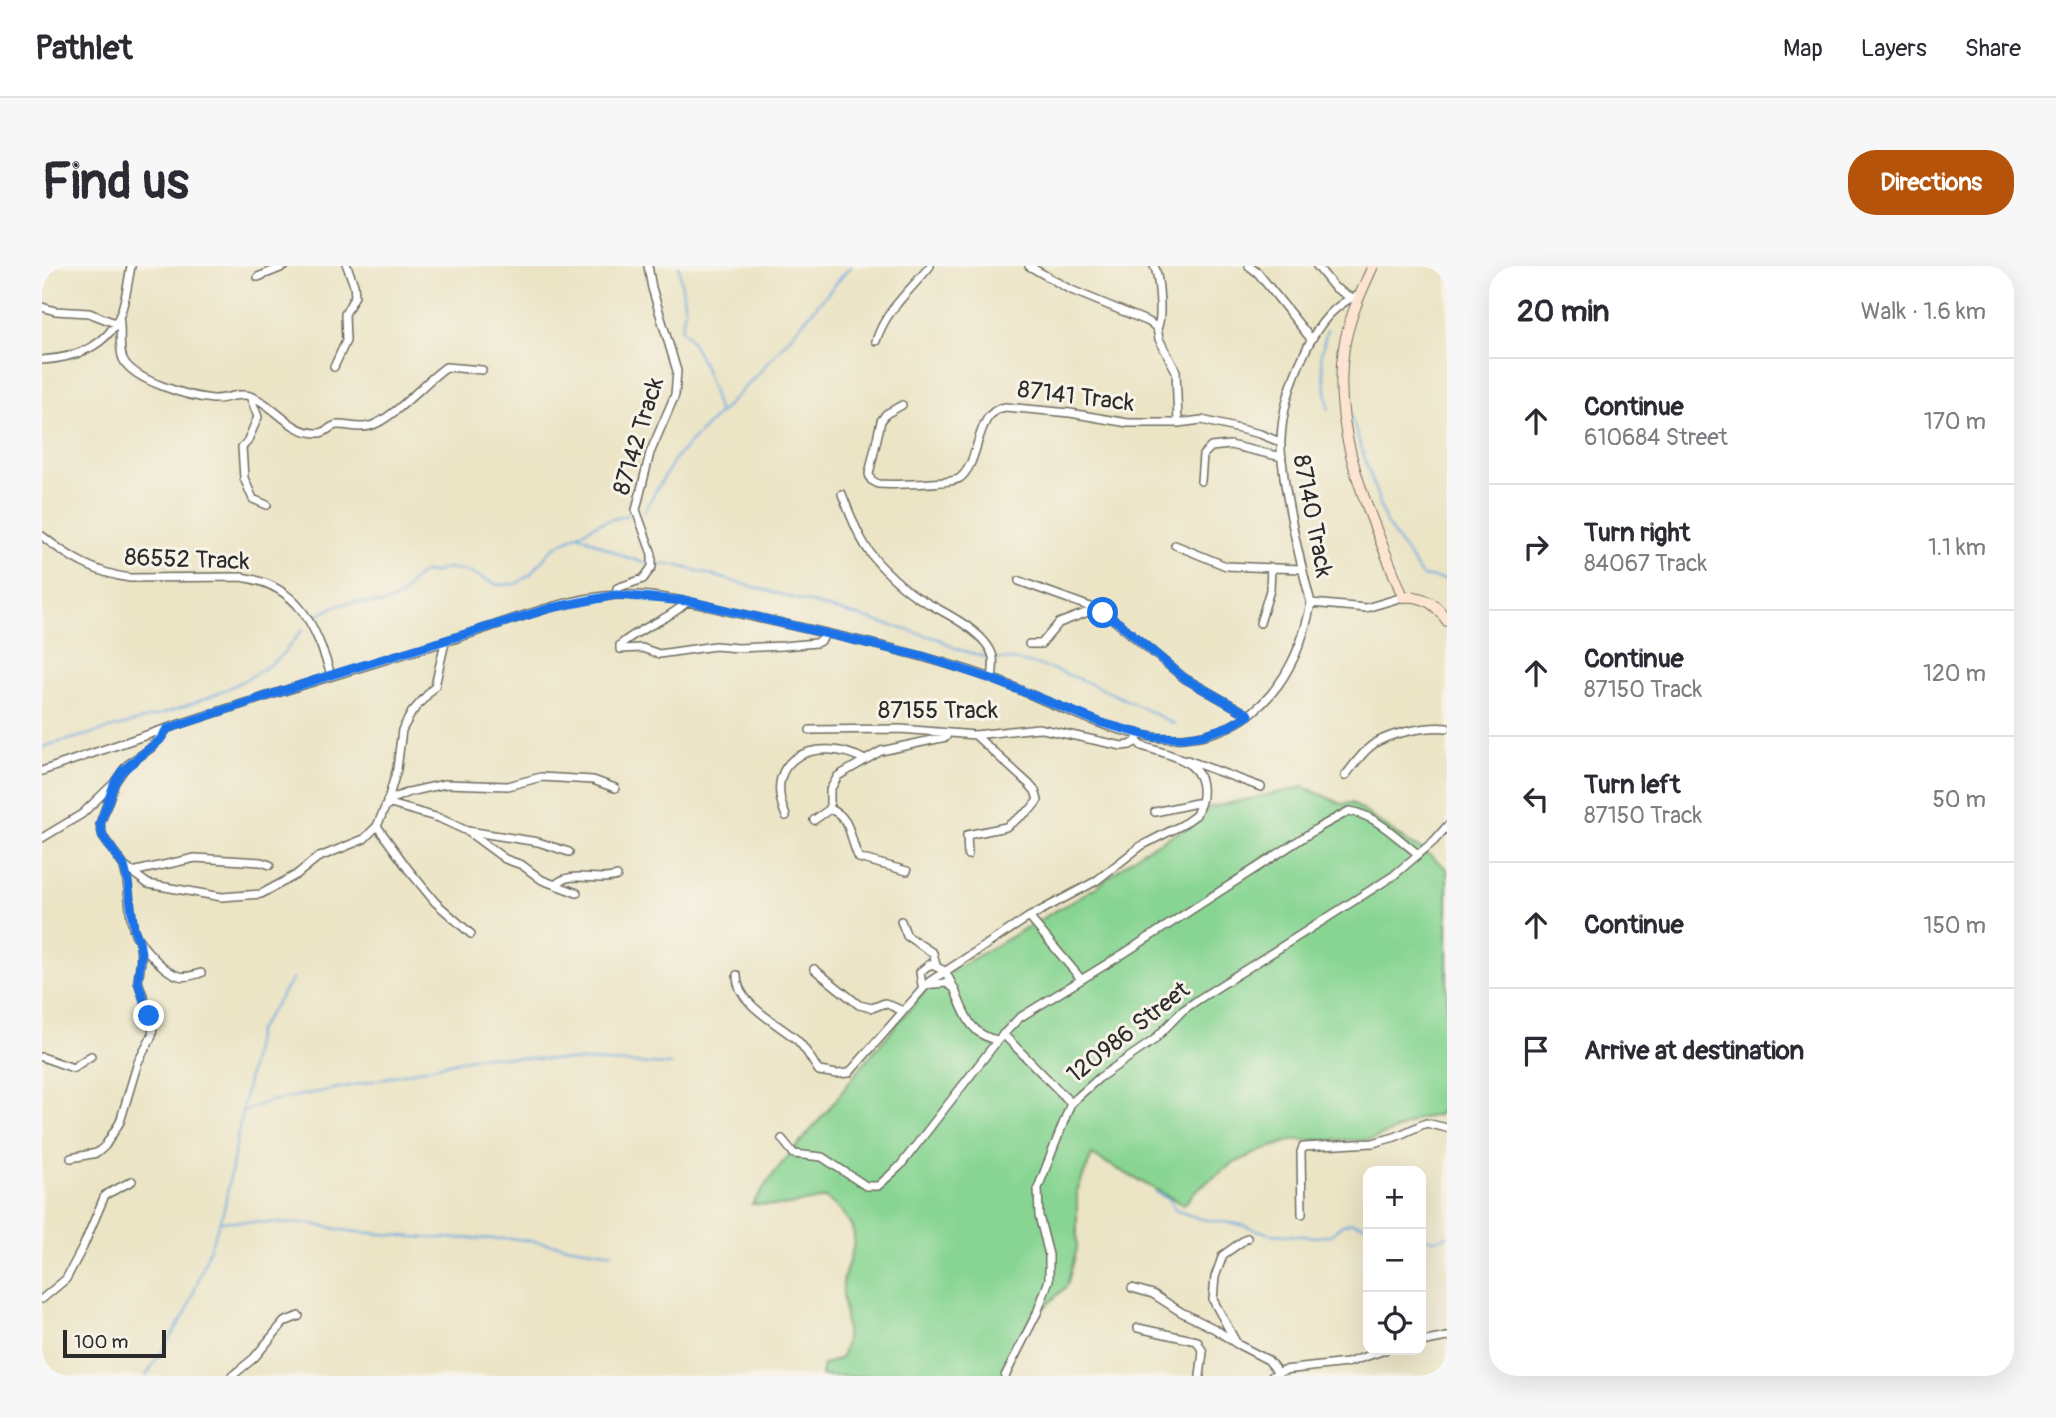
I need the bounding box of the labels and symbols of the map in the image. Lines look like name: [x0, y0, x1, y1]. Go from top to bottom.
street label: 87142 Track: [607, 374, 670, 498]
street label: 87141 Track: [1016, 375, 1136, 418]
street label: 87140 Track: [1286, 452, 1339, 580]
street label: 86552 Track: [124, 543, 250, 576]
route start: [1087, 597, 1118, 628]
street label: 87155 Track: [878, 696, 998, 725]
street label: 120986 Street: [1061, 975, 1196, 1089]
route end: [133, 1000, 164, 1031]
scale bar: [63, 1327, 166, 1359]

